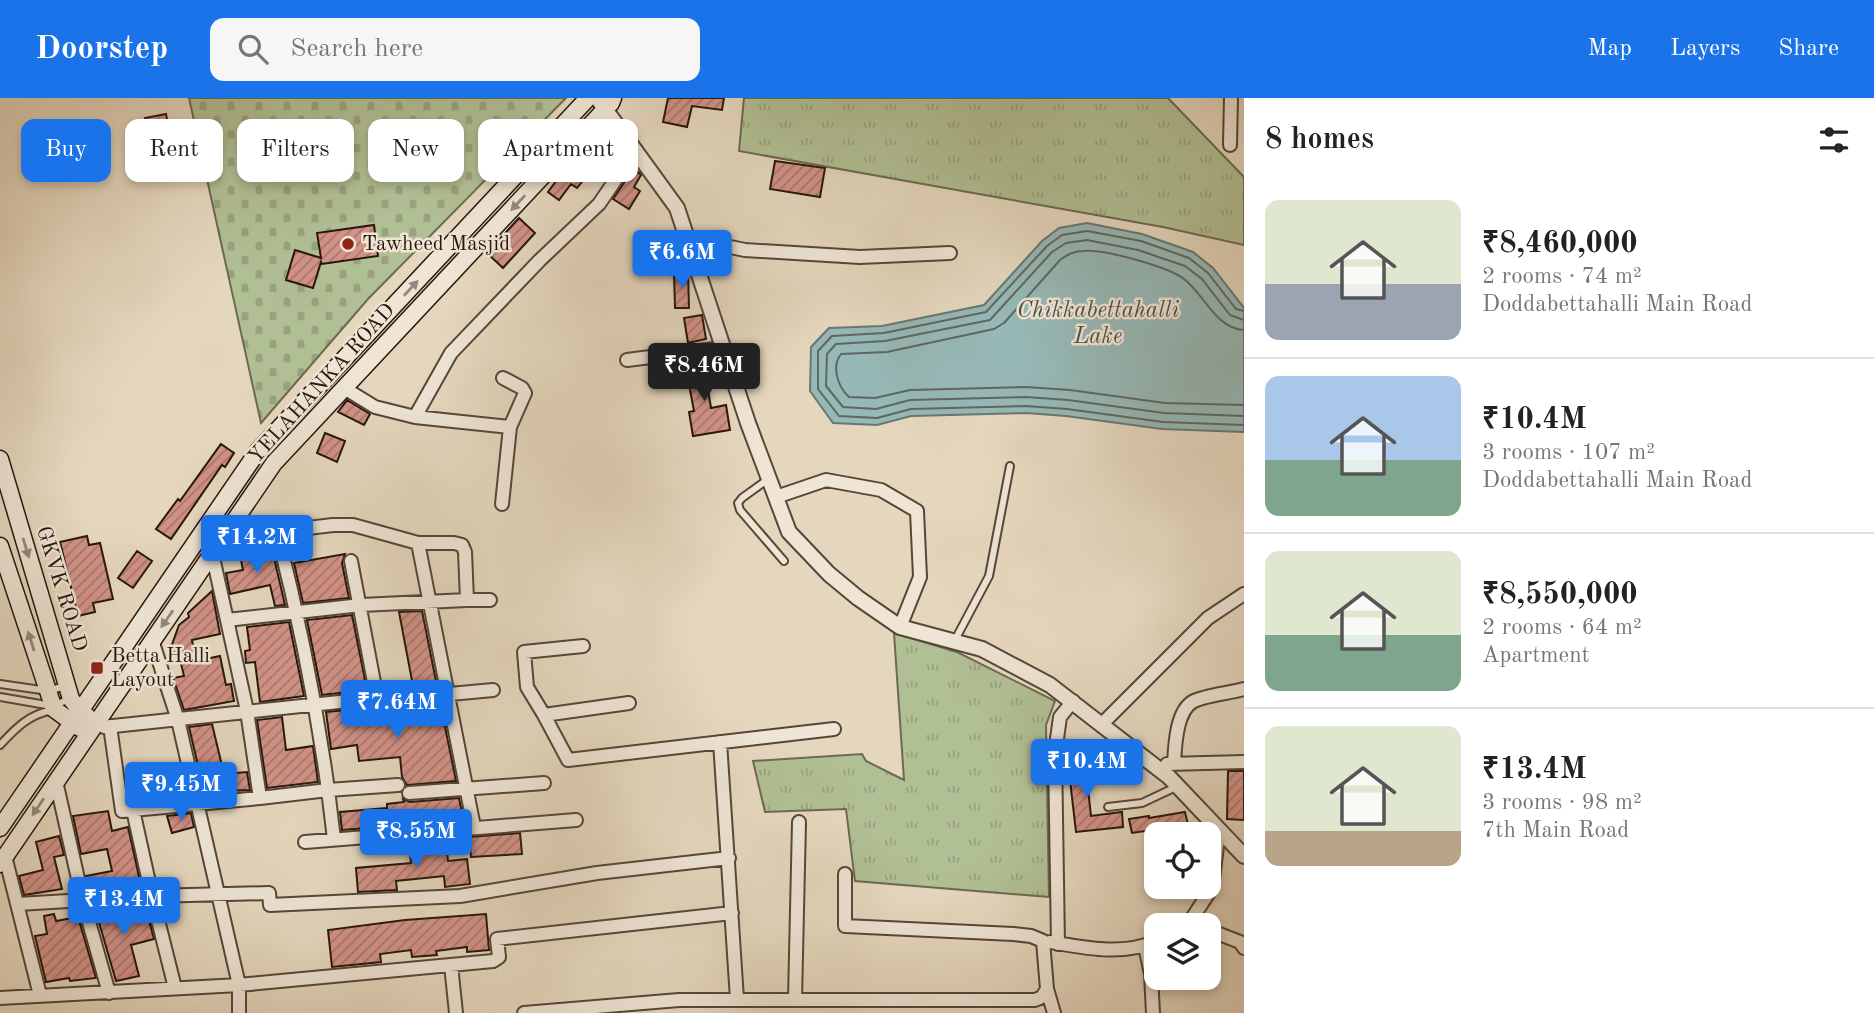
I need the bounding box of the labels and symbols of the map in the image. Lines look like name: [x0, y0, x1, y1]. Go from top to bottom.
one-way arrow: [510, 194, 526, 211]
pin: ₹6.6M: [633, 230, 731, 290]
place label: Tawheed Masjid: [362, 234, 510, 255]
marker: Tawheed Masjid: [340, 236, 356, 252]
one-way arrow: [402, 280, 418, 297]
water label: Chikkabettahalli Lake: [1017, 299, 1180, 348]
street label: YELAHANKA ROAD: [245, 300, 399, 468]
pin: ₹8.46M: [647, 344, 761, 403]
pin: ₹14.2M: [200, 516, 314, 575]
street label: GKVK ROAD: [32, 524, 90, 654]
one-way arrow: [22, 537, 32, 558]
one-way arrow: [160, 610, 174, 628]
one-way arrow: [25, 630, 36, 651]
place label: Betta Halli Layout: [111, 646, 210, 691]
marker: Betta Halli Layout: [89, 660, 105, 676]
pin: ₹7.64M: [340, 680, 454, 740]
pin: ₹10.4M: [1030, 740, 1144, 799]
pin: ₹9.45M: [124, 762, 238, 822]
one-way arrow: [31, 798, 45, 816]
pin: ₹8.55M: [359, 810, 473, 869]
pin: ₹13.4M: [67, 878, 181, 937]

